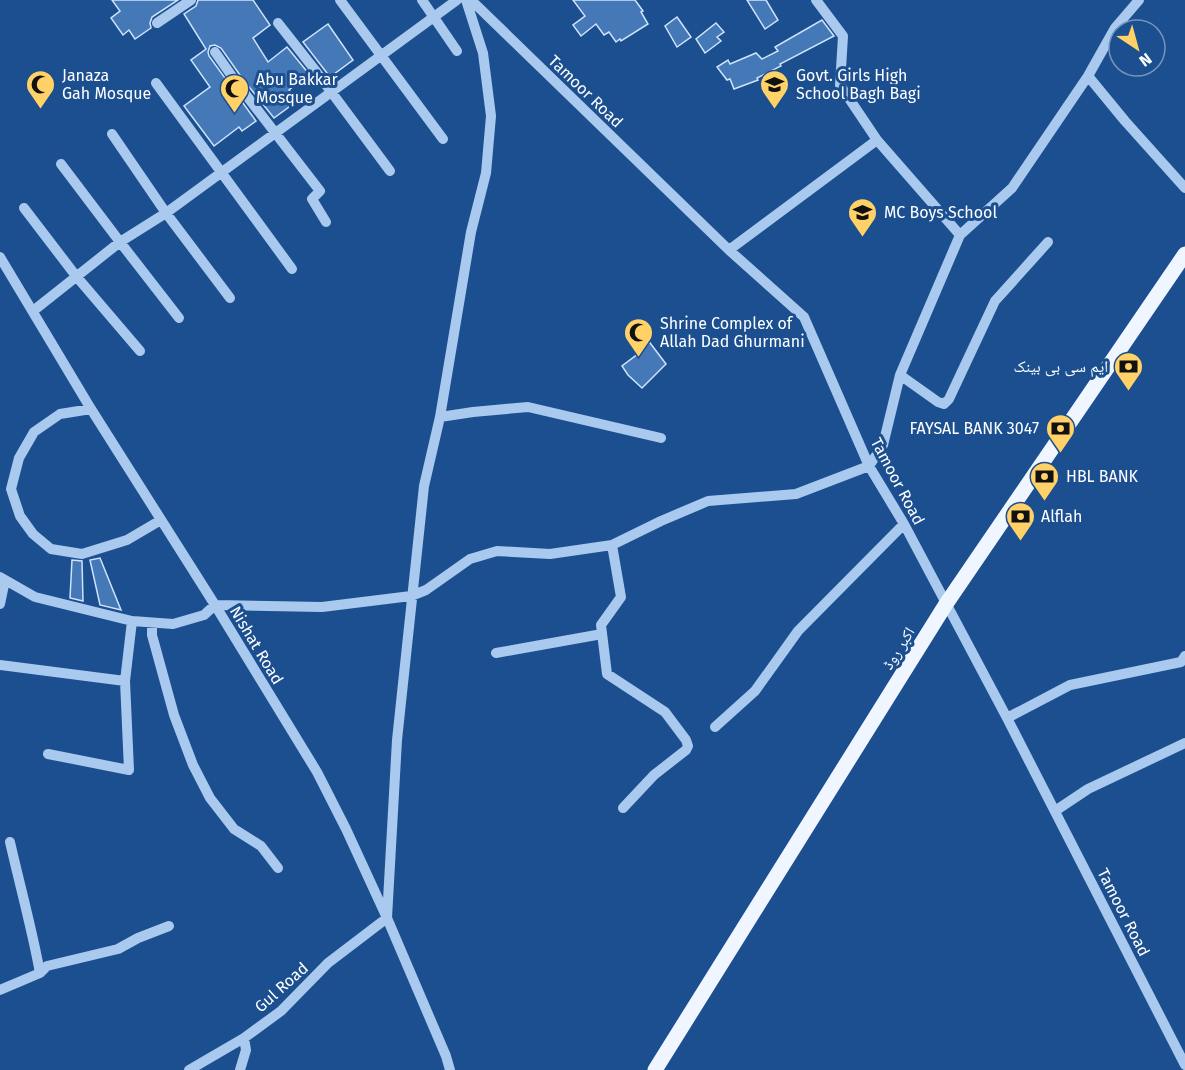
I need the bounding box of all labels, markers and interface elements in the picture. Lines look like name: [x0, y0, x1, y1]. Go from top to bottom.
north arrow: [1107, 18, 1167, 78]
text: N: [1136, 49, 1155, 71]
street label: Tamoor Road: [545, 51, 627, 131]
place label: Janaza Gah Mosque: [62, 66, 151, 103]
place label: Govt. Girls High School Bagh Bagi: [796, 66, 921, 103]
mosque icon: Janaza Gah Mosque: [25, 68, 57, 110]
school or university icon: Govt. Girls High School Bagh Bagi: [759, 68, 791, 110]
place label: Abu Bakkar Mosque: [256, 70, 339, 107]
mosque icon: Abu Bakkar Mosque: [219, 72, 251, 114]
school or university icon: MC Boys School: [847, 196, 879, 238]
place label: MC Boys School: [884, 203, 997, 222]
place label: Shrine Complex of Allah Dad Ghurmani: [660, 314, 805, 351]
mosque icon: Shrine Complex of Allah Dad Ghurmani: [623, 316, 655, 358]
bank icon: ایم سی بی بینک: [1113, 350, 1145, 392]
place label: ایم سی بی بینک: [1013, 357, 1108, 377]
bank icon: FAYSAL BANK 3047: [1044, 412, 1076, 454]
place label: FAYSAL BANK 3047: [910, 419, 1039, 438]
street label: Tamoor Road: [867, 434, 928, 528]
bank icon: HBL BANK: [1029, 460, 1061, 502]
place label: HBL BANK: [1066, 467, 1139, 486]
bank icon: Alflah: [1004, 500, 1036, 542]
place label: Alflah: [1041, 507, 1082, 526]
street label: Nishat Road: [226, 603, 287, 688]
street label: اکبر روڈ: [878, 624, 919, 673]
street label: Tamoor Road: [1093, 865, 1154, 959]
street label: Gul Road: [251, 958, 312, 1016]

